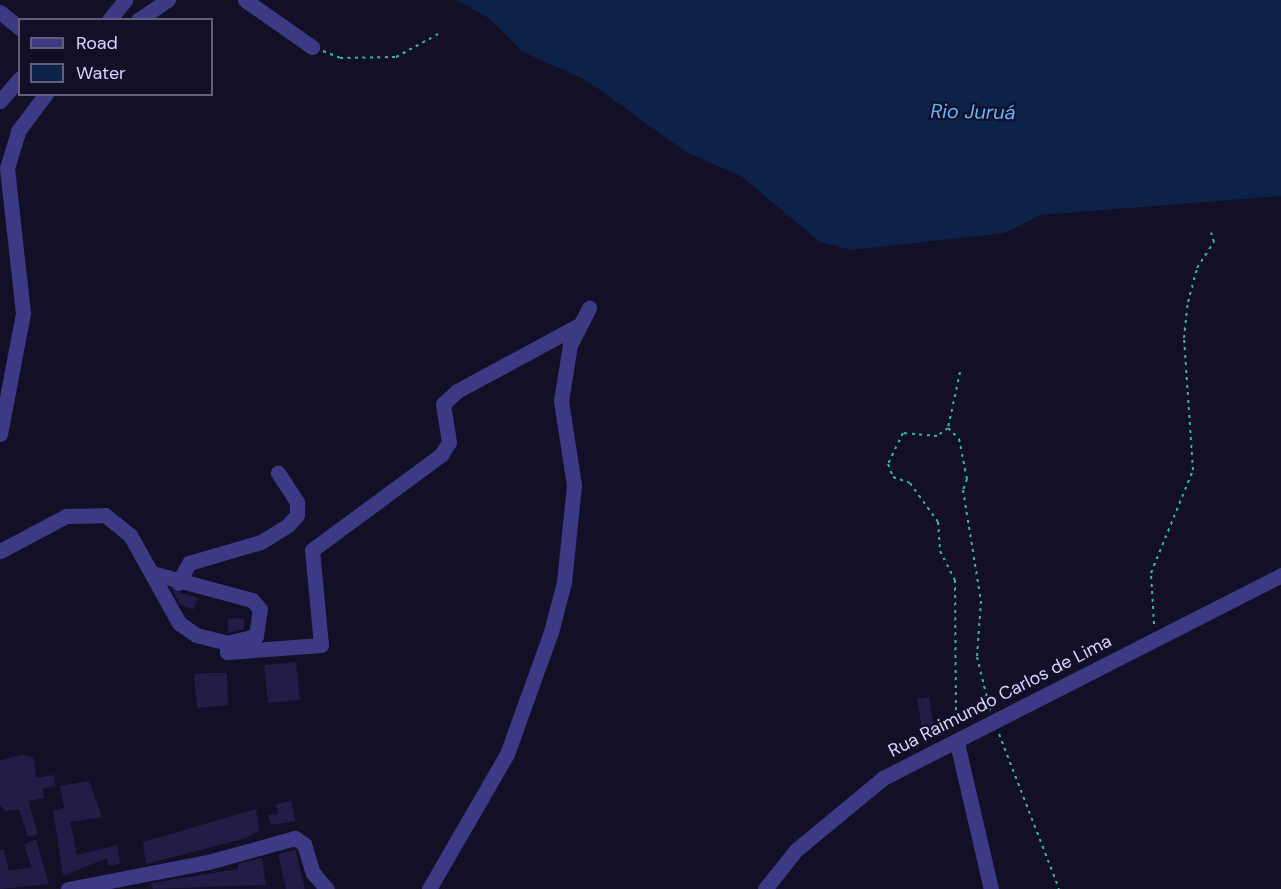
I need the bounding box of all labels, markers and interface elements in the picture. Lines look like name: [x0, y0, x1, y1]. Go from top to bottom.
legend: [18, 18, 213, 96]
text: Road: [76, 31, 118, 55]
text: Water: [76, 61, 126, 85]
water label: Rio Juruá: [930, 99, 1016, 125]
street label: Rua Raimundo Carlos de Lima: [885, 630, 1115, 762]

